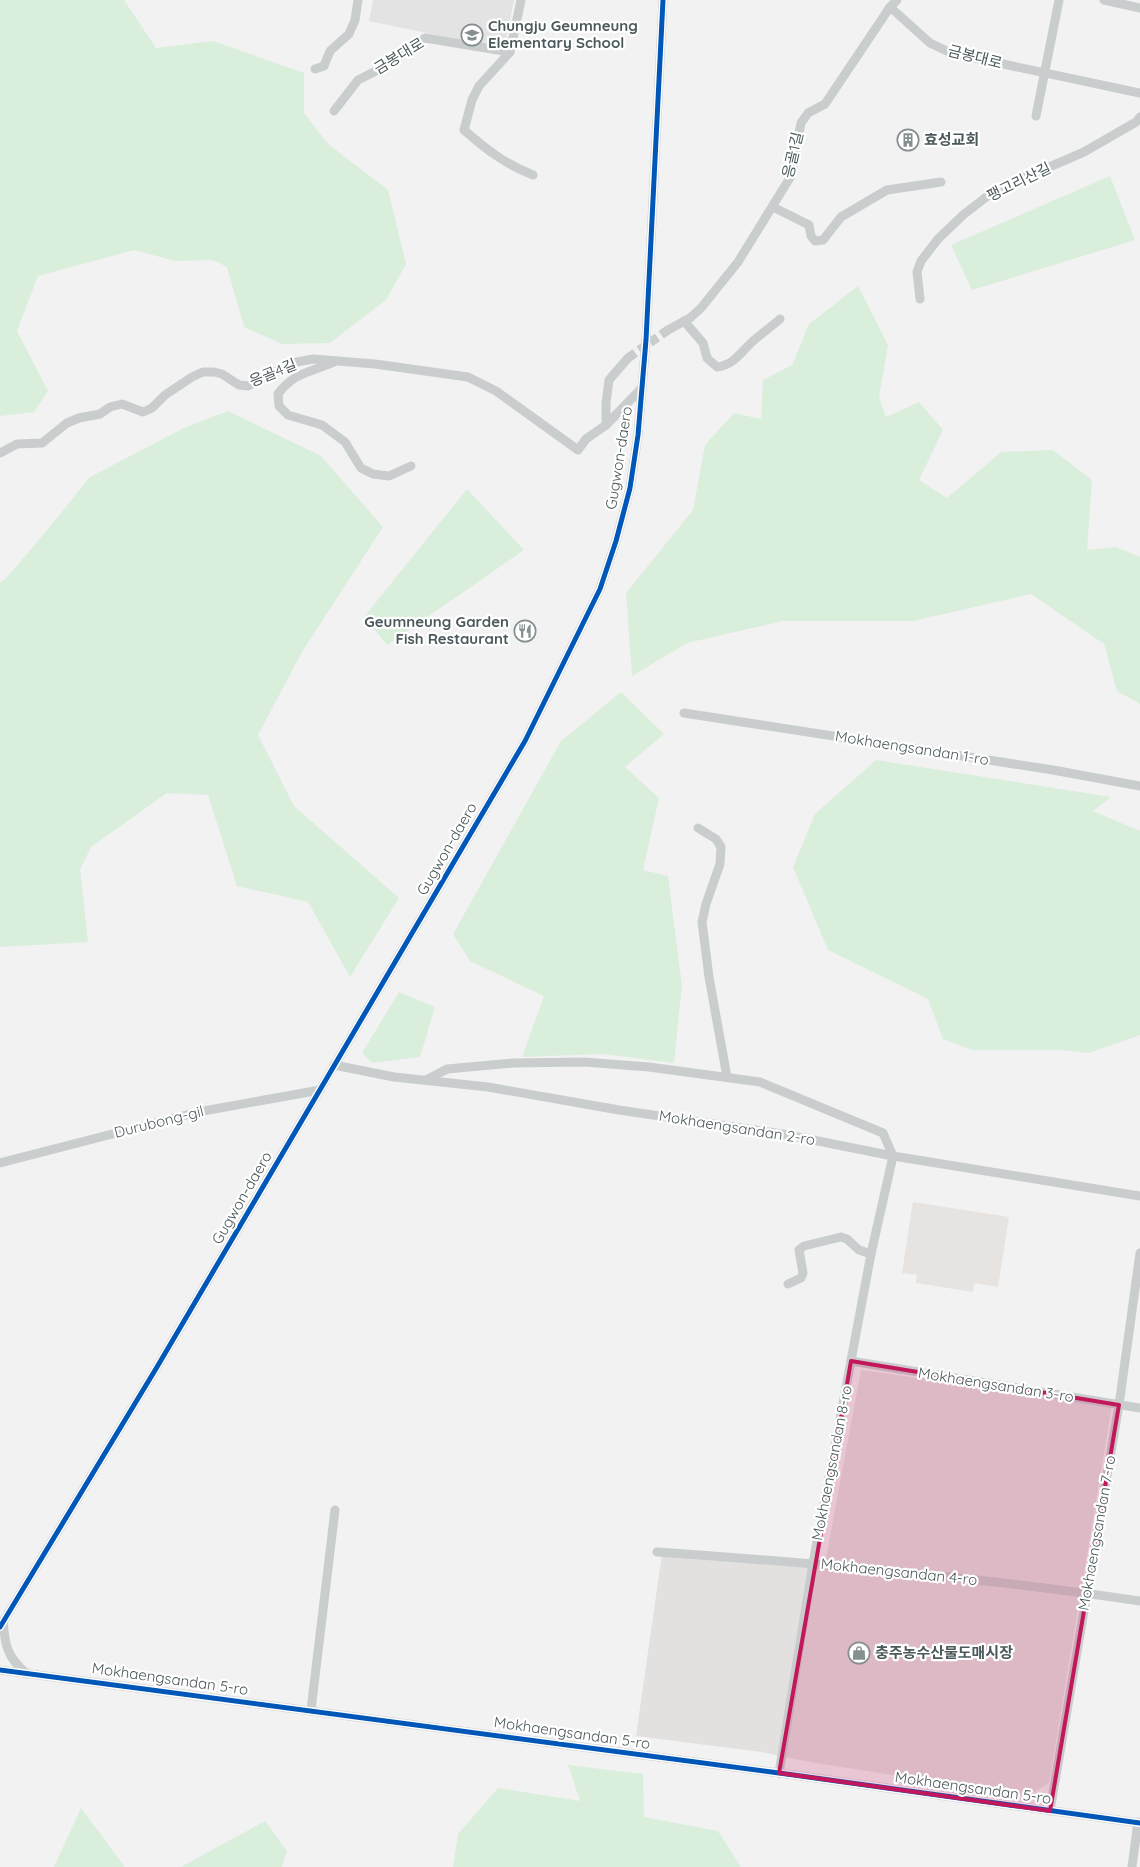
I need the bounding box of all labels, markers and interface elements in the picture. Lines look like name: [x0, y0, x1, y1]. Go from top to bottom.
place label: Chungju Geumneung Elementary School: [488, 16, 638, 52]
school or university icon: Chungju Geumneung Elementary School: [460, 23, 484, 47]
street label: 금봉대로: [370, 33, 427, 78]
street label: 금봉대로: [946, 41, 1004, 72]
building icon: 효성교회: [896, 128, 920, 152]
street label: 응골1길: [778, 130, 807, 180]
place label: 효성교회: [924, 130, 979, 149]
street label: 팽고리산길: [984, 158, 1054, 205]
street label: 응골4길: [246, 354, 299, 391]
street label: Gugwon-daero: [601, 405, 636, 511]
place label: Geumneung Garden Fish Restaurant: [364, 612, 509, 648]
restaurant icon: Geumneung Garden Fish Restaurant: [513, 619, 537, 643]
street label: Mokhaengsandan 1-ro: [834, 726, 990, 769]
street label: Gugwon-daero: [412, 799, 481, 899]
street label: Durubong-gil: [112, 1101, 206, 1142]
street label: Mokhaengsandan 2-ro: [658, 1106, 817, 1149]
street label: Gugwon-daero: [207, 1148, 276, 1248]
street label: Mokhaengsandan 3-ro: [917, 1363, 1075, 1406]
street label: Mokhaengsandan 8-ro: [807, 1384, 856, 1542]
street label: Mokhaengsandan 7-ro: [1073, 1454, 1120, 1612]
street label: Mokhaengsandan 4-ro: [820, 1554, 978, 1589]
shop icon: 충주농수산물도매시장: [847, 1641, 871, 1665]
place label: 충주농수산물도매시장: [875, 1643, 1013, 1662]
street label: Mokhaengsandan 5-ro: [91, 1658, 250, 1699]
street label: Mokhaengsandan 5-ro: [493, 1712, 652, 1753]
street label: Mokhaengsandan 5-ro: [894, 1767, 1053, 1808]

